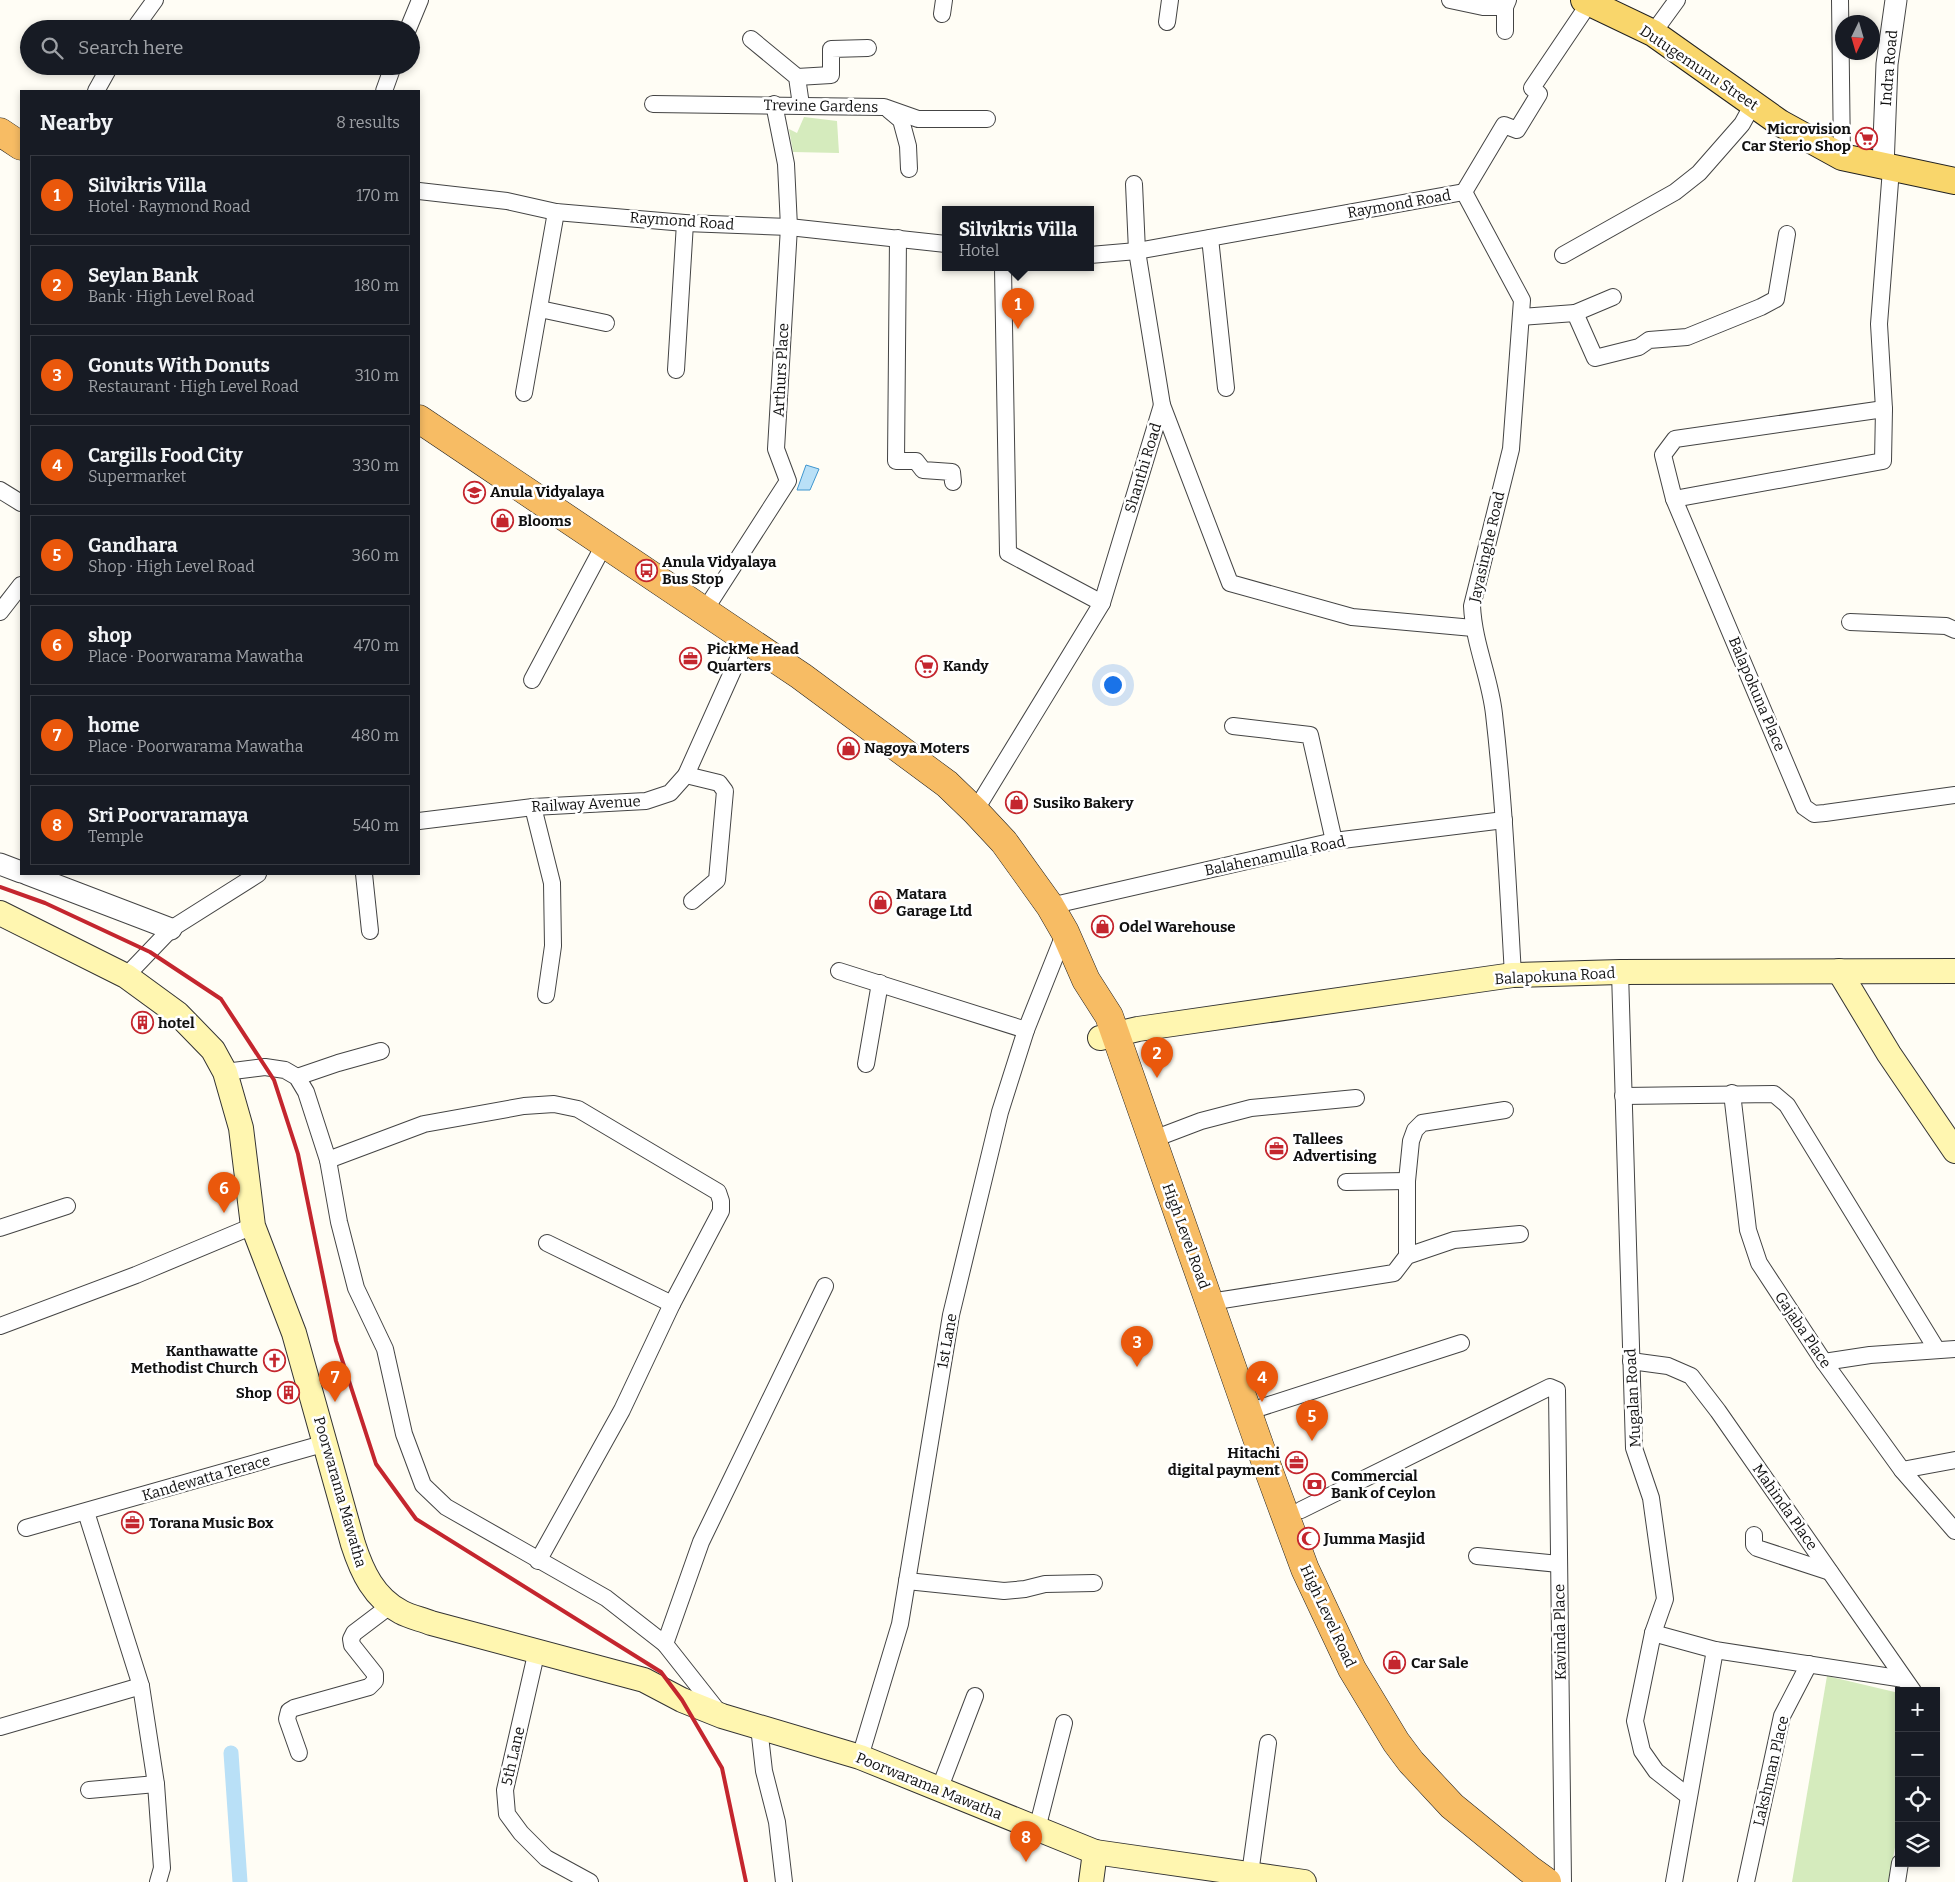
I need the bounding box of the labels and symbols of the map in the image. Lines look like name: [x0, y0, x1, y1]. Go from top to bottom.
north arrow: [1835, 15, 1880, 60]
street label: Dutugemunu Street: [1636, 22, 1762, 115]
street label: Indra Road: [1877, 29, 1901, 107]
street label: Trevine Gardens: [763, 96, 879, 116]
place label: Microvision Car Sterio Shop: [1741, 120, 1851, 155]
supermarket icon: Microvision Car Sterio Shop: [1855, 126, 1879, 150]
street label: Raymond Road: [1346, 186, 1452, 222]
street label: Raymond Road: [629, 208, 735, 234]
pin: 1: [1002, 288, 1034, 329]
street label: Arthurs Place: [770, 323, 792, 417]
street label: Shanthi Road: [1121, 421, 1165, 515]
school or university icon: Anula Vidyalaya: [462, 480, 486, 504]
place label: Anula Vidyalaya: [490, 483, 605, 501]
street label: Jayasinghe Road: [1465, 490, 1509, 605]
shop icon: Blooms: [490, 509, 514, 533]
place label: Blooms: [518, 512, 571, 530]
place label: Anula Vidyalaya Bus Stop: [662, 553, 777, 588]
bus stop icon: Anula Vidyalaya Bus Stop: [634, 559, 658, 583]
street label: Balapokuna Place: [1725, 634, 1789, 754]
place label: PickMe Head Quarters: [707, 640, 799, 675]
office icon: PickMe Head Quarters: [679, 646, 703, 670]
supermarket icon: Kandy: [915, 654, 939, 678]
place label: Kandy: [943, 657, 989, 675]
your location: [1100, 672, 1126, 698]
shop icon: Nagoya Moters: [836, 736, 860, 760]
place label: Nagoya Moters: [864, 739, 970, 757]
shop icon: Susiko Bakery: [1005, 791, 1029, 815]
street label: Railway Avenue: [531, 792, 641, 816]
place label: Susiko Bakery: [1033, 794, 1134, 812]
street label: Balahenamulla Road: [1203, 832, 1347, 880]
place label: Matara Garage Ltd: [896, 885, 972, 920]
shop icon: Matara Garage Ltd: [868, 891, 892, 915]
shop icon: Odel Warehouse: [1091, 915, 1115, 939]
place label: Odel Warehouse: [1119, 918, 1236, 936]
street label: Balapokuna Road: [1494, 964, 1616, 988]
building icon: hotel: [130, 1011, 154, 1035]
place label: hotel: [158, 1014, 195, 1032]
pin: 2: [1141, 1037, 1173, 1078]
place label: Tallees Advertising: [1293, 1130, 1377, 1165]
office icon: Tallees Advertising: [1265, 1136, 1289, 1160]
pin: 6: [208, 1172, 240, 1213]
street label: High Level Road: [1158, 1181, 1214, 1291]
street label: Gajaba Place: [1771, 1289, 1835, 1371]
street label: 1st Lane: [933, 1312, 961, 1370]
pin: 3: [1121, 1326, 1153, 1367]
place label: Kanthawatte Methodist Church: [131, 1342, 258, 1377]
church icon: Kanthawatte Methodist Church: [262, 1348, 286, 1372]
street label: Mugalan Road: [1621, 1348, 1645, 1448]
pin: 7: [319, 1361, 351, 1402]
pin: 4: [1246, 1361, 1278, 1402]
building icon: Shop: [276, 1381, 300, 1405]
place label: Shop: [236, 1384, 272, 1402]
pin: 5: [1296, 1400, 1328, 1441]
street label: Poorwarama Mawatha: [310, 1414, 370, 1570]
place label: Hitachi digital payment: [1168, 1444, 1280, 1479]
office icon: Hitachi digital payment: [1284, 1450, 1308, 1474]
street label: Kandewatta Terace: [140, 1451, 272, 1505]
street label: Mahinda Place: [1749, 1460, 1821, 1554]
place label: Commercial Bank of Ceylon: [1331, 1467, 1436, 1502]
bank icon: Commercial Bank of Ceylon: [1303, 1473, 1327, 1497]
office icon: Torana Music Box: [121, 1511, 145, 1535]
place label: Torana Music Box: [149, 1514, 274, 1532]
mosque icon: Jumma Masjid: [1296, 1527, 1320, 1551]
place label: Jumma Masjid: [1323, 1530, 1425, 1548]
street label: High Level Road: [1296, 1562, 1360, 1670]
street label: Kavinda Place: [1550, 1584, 1570, 1680]
shop icon: Car Sale: [1383, 1651, 1407, 1675]
place label: Car Sale: [1411, 1654, 1468, 1672]
street label: Lakshman Place: [1750, 1714, 1792, 1828]
street label: 5th Lane: [498, 1725, 528, 1787]
street label: Poorwarama Mawatha: [853, 1748, 1005, 1824]
pin: 8: [1010, 1821, 1042, 1862]

